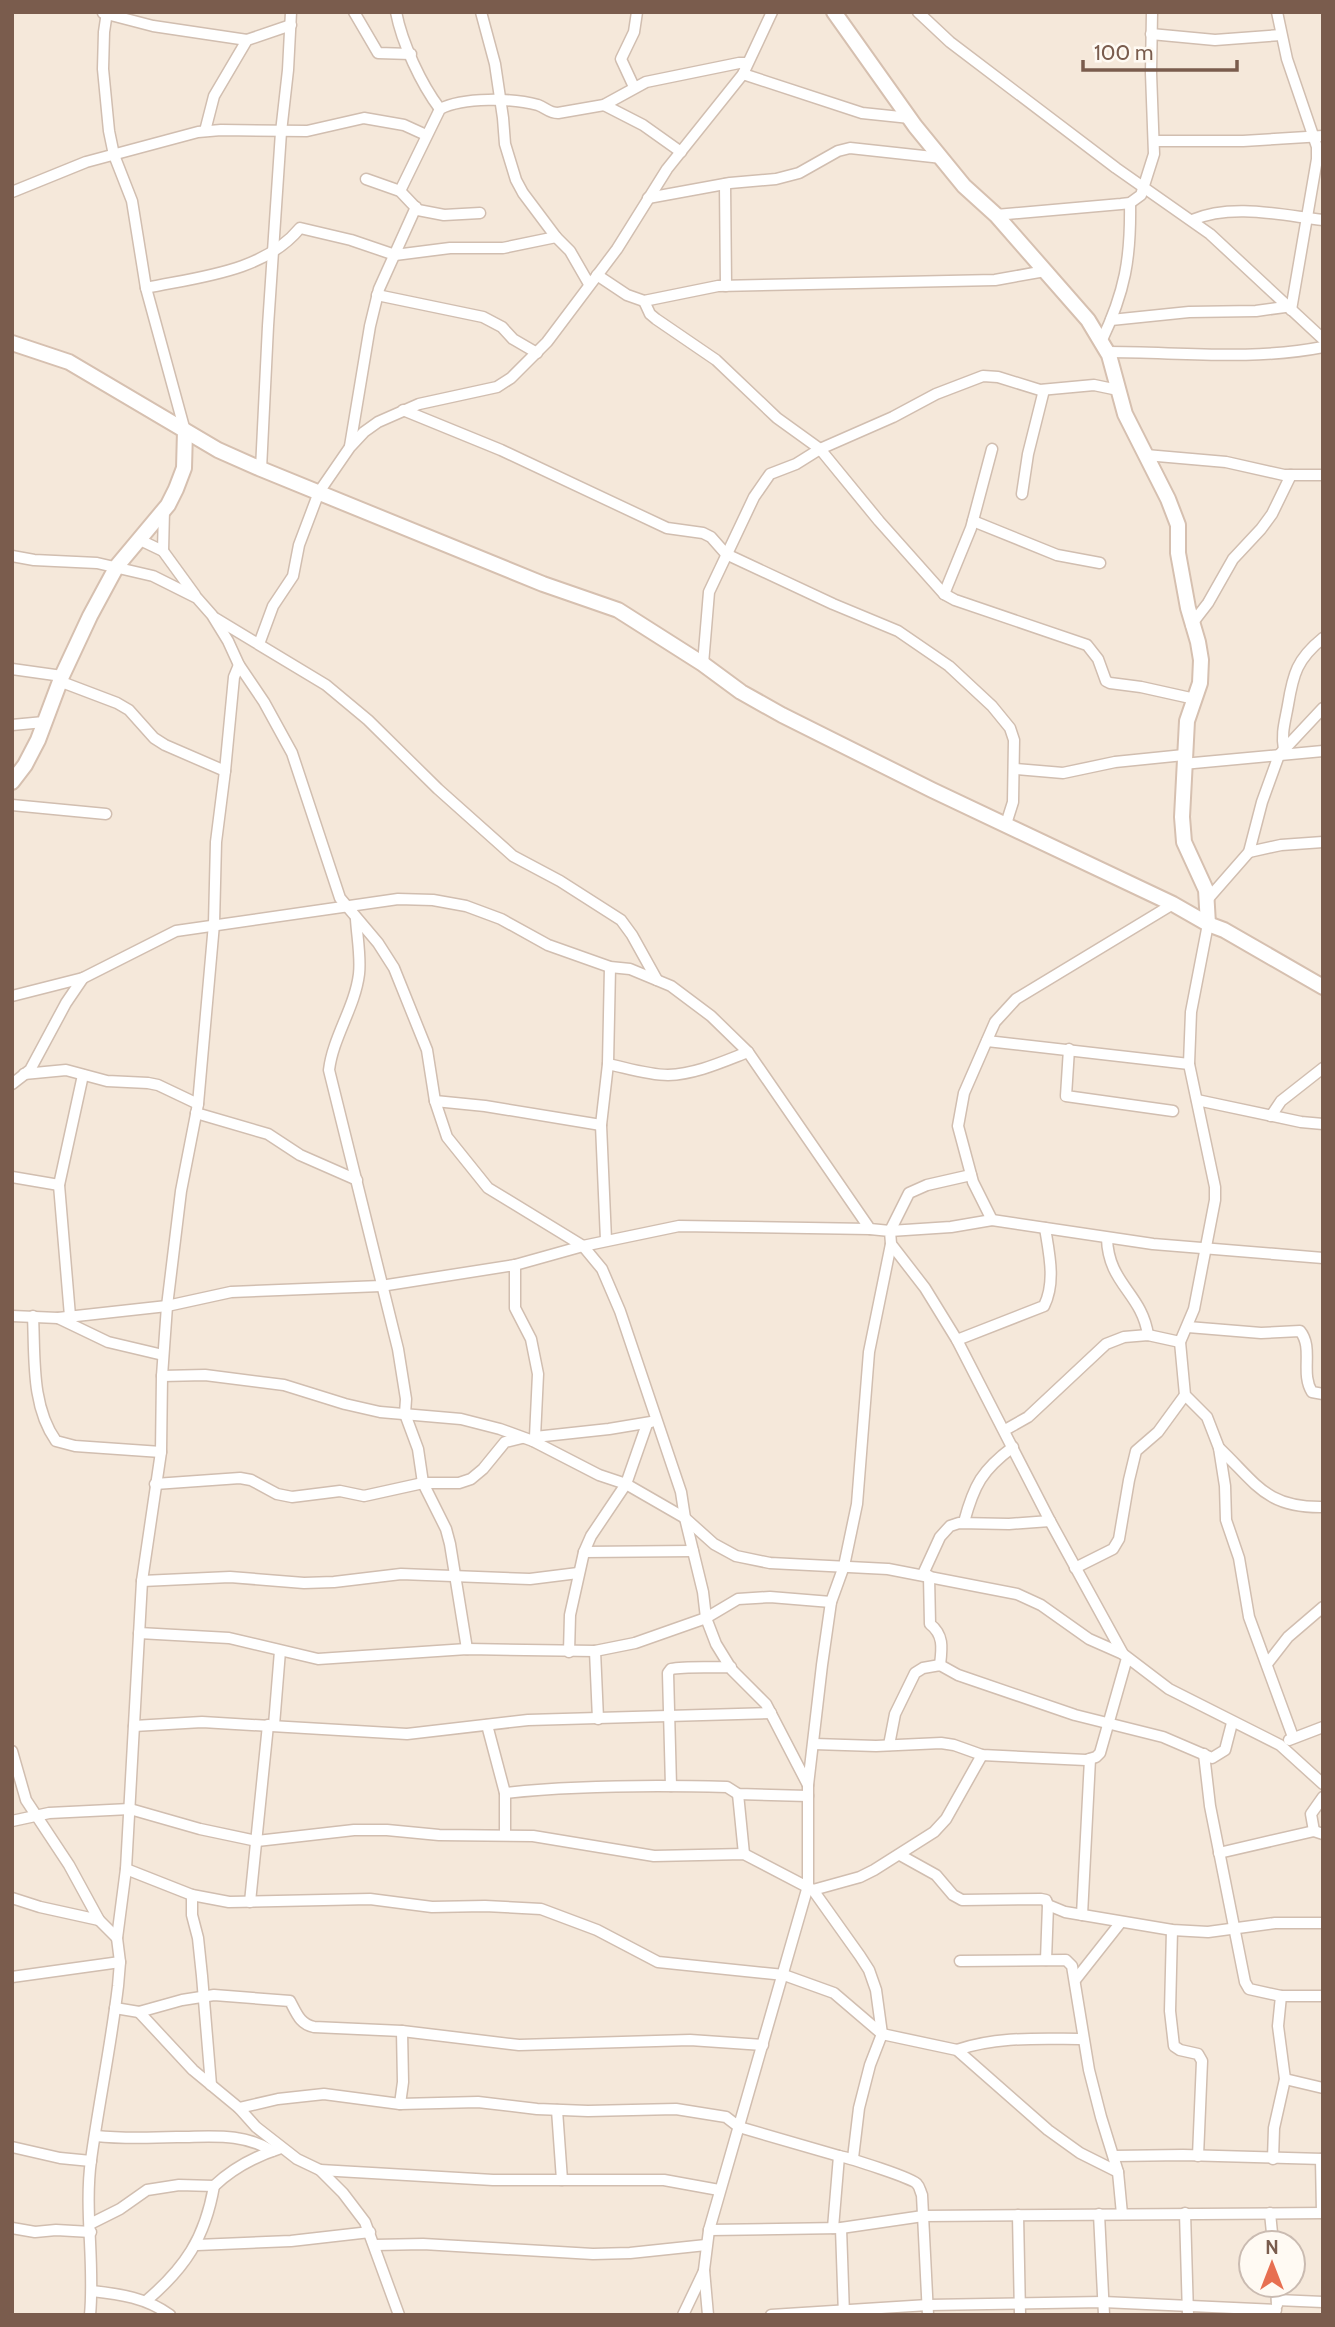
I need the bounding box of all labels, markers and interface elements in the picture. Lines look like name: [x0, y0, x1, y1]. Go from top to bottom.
scale bar: [1083, 28, 1237, 72]
text: 100 m: [1094, 40, 1153, 65]
north arrow: [1237, 2229, 1307, 2299]
text: N: [1265, 2236, 1279, 2259]

